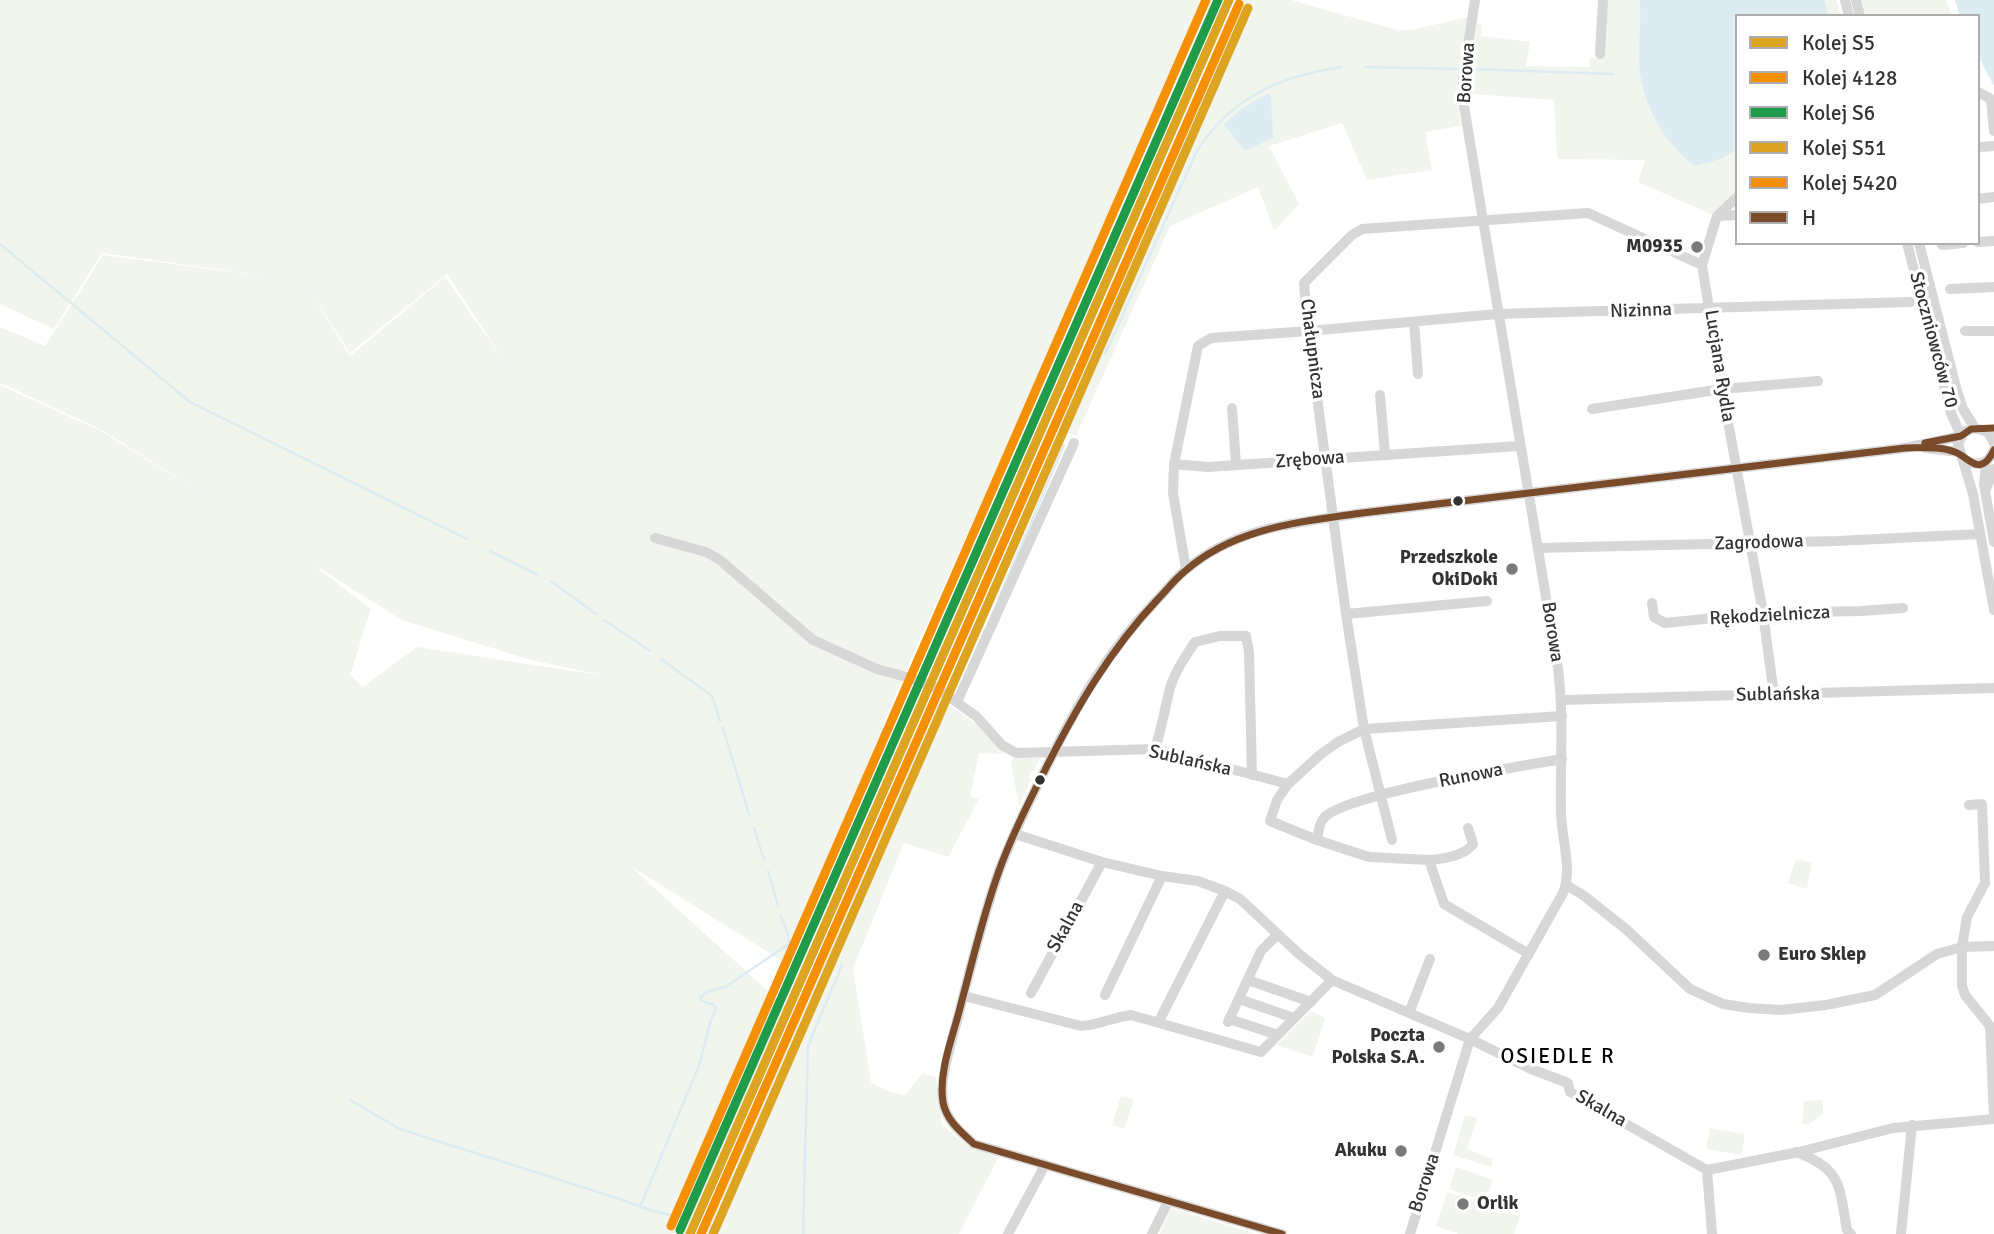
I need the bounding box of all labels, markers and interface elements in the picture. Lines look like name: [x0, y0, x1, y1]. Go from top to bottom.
legend: [1735, 14, 1980, 245]
text: Kolej S5: [1802, 30, 1875, 56]
street label: Borowa: [1454, 42, 1480, 104]
text: Kolej 4128: [1802, 65, 1897, 91]
text: Kolej S6: [1802, 100, 1875, 126]
text: Kolej S51: [1802, 135, 1886, 161]
text: Kolej 5420: [1802, 170, 1897, 196]
text: H: [1802, 205, 1816, 231]
place label: M0935: [1626, 236, 1683, 258]
marker: M0935: [1689, 239, 1705, 255]
street label: Stoczniowców 70: [1904, 269, 1962, 411]
street label: Chałupnicza: [1295, 298, 1329, 400]
street label: Nizinna: [1610, 299, 1672, 323]
street label: Lucjana Rydla: [1699, 308, 1739, 424]
street label: Zrębowa: [1275, 446, 1345, 474]
unlabelled marker: [1451, 494, 1465, 508]
street label: Zagrodowa: [1714, 530, 1804, 556]
place label: Przedszkole OkiDoki: [1400, 547, 1498, 591]
marker: Przedszkole OkiDoki: [1504, 561, 1520, 577]
street label: Borowa: [1536, 600, 1568, 664]
street label: Rękodzielnicza: [1709, 601, 1831, 631]
street label: Sublańska: [1736, 683, 1820, 707]
street label: Sublańska: [1146, 740, 1234, 782]
street label: Runowa: [1437, 759, 1505, 793]
unlabelled marker: [1033, 773, 1047, 787]
street label: Skalna: [1043, 897, 1089, 957]
place label: Euro Sklep: [1778, 944, 1866, 966]
marker: Euro Sklep: [1756, 947, 1772, 963]
place label: Poczta Polska S.A.: [1332, 1025, 1425, 1069]
marker: Poczta Polska S.A.: [1431, 1039, 1447, 1055]
district label: OSIEDLE R: [1502, 1044, 1614, 1070]
street label: Skalna: [1571, 1085, 1631, 1133]
place label: Akuku: [1335, 1140, 1387, 1162]
marker: Akuku: [1393, 1143, 1409, 1159]
street label: Borowa: [1405, 1151, 1445, 1215]
place label: Orlik: [1477, 1193, 1519, 1215]
marker: Orlik: [1455, 1196, 1471, 1212]

